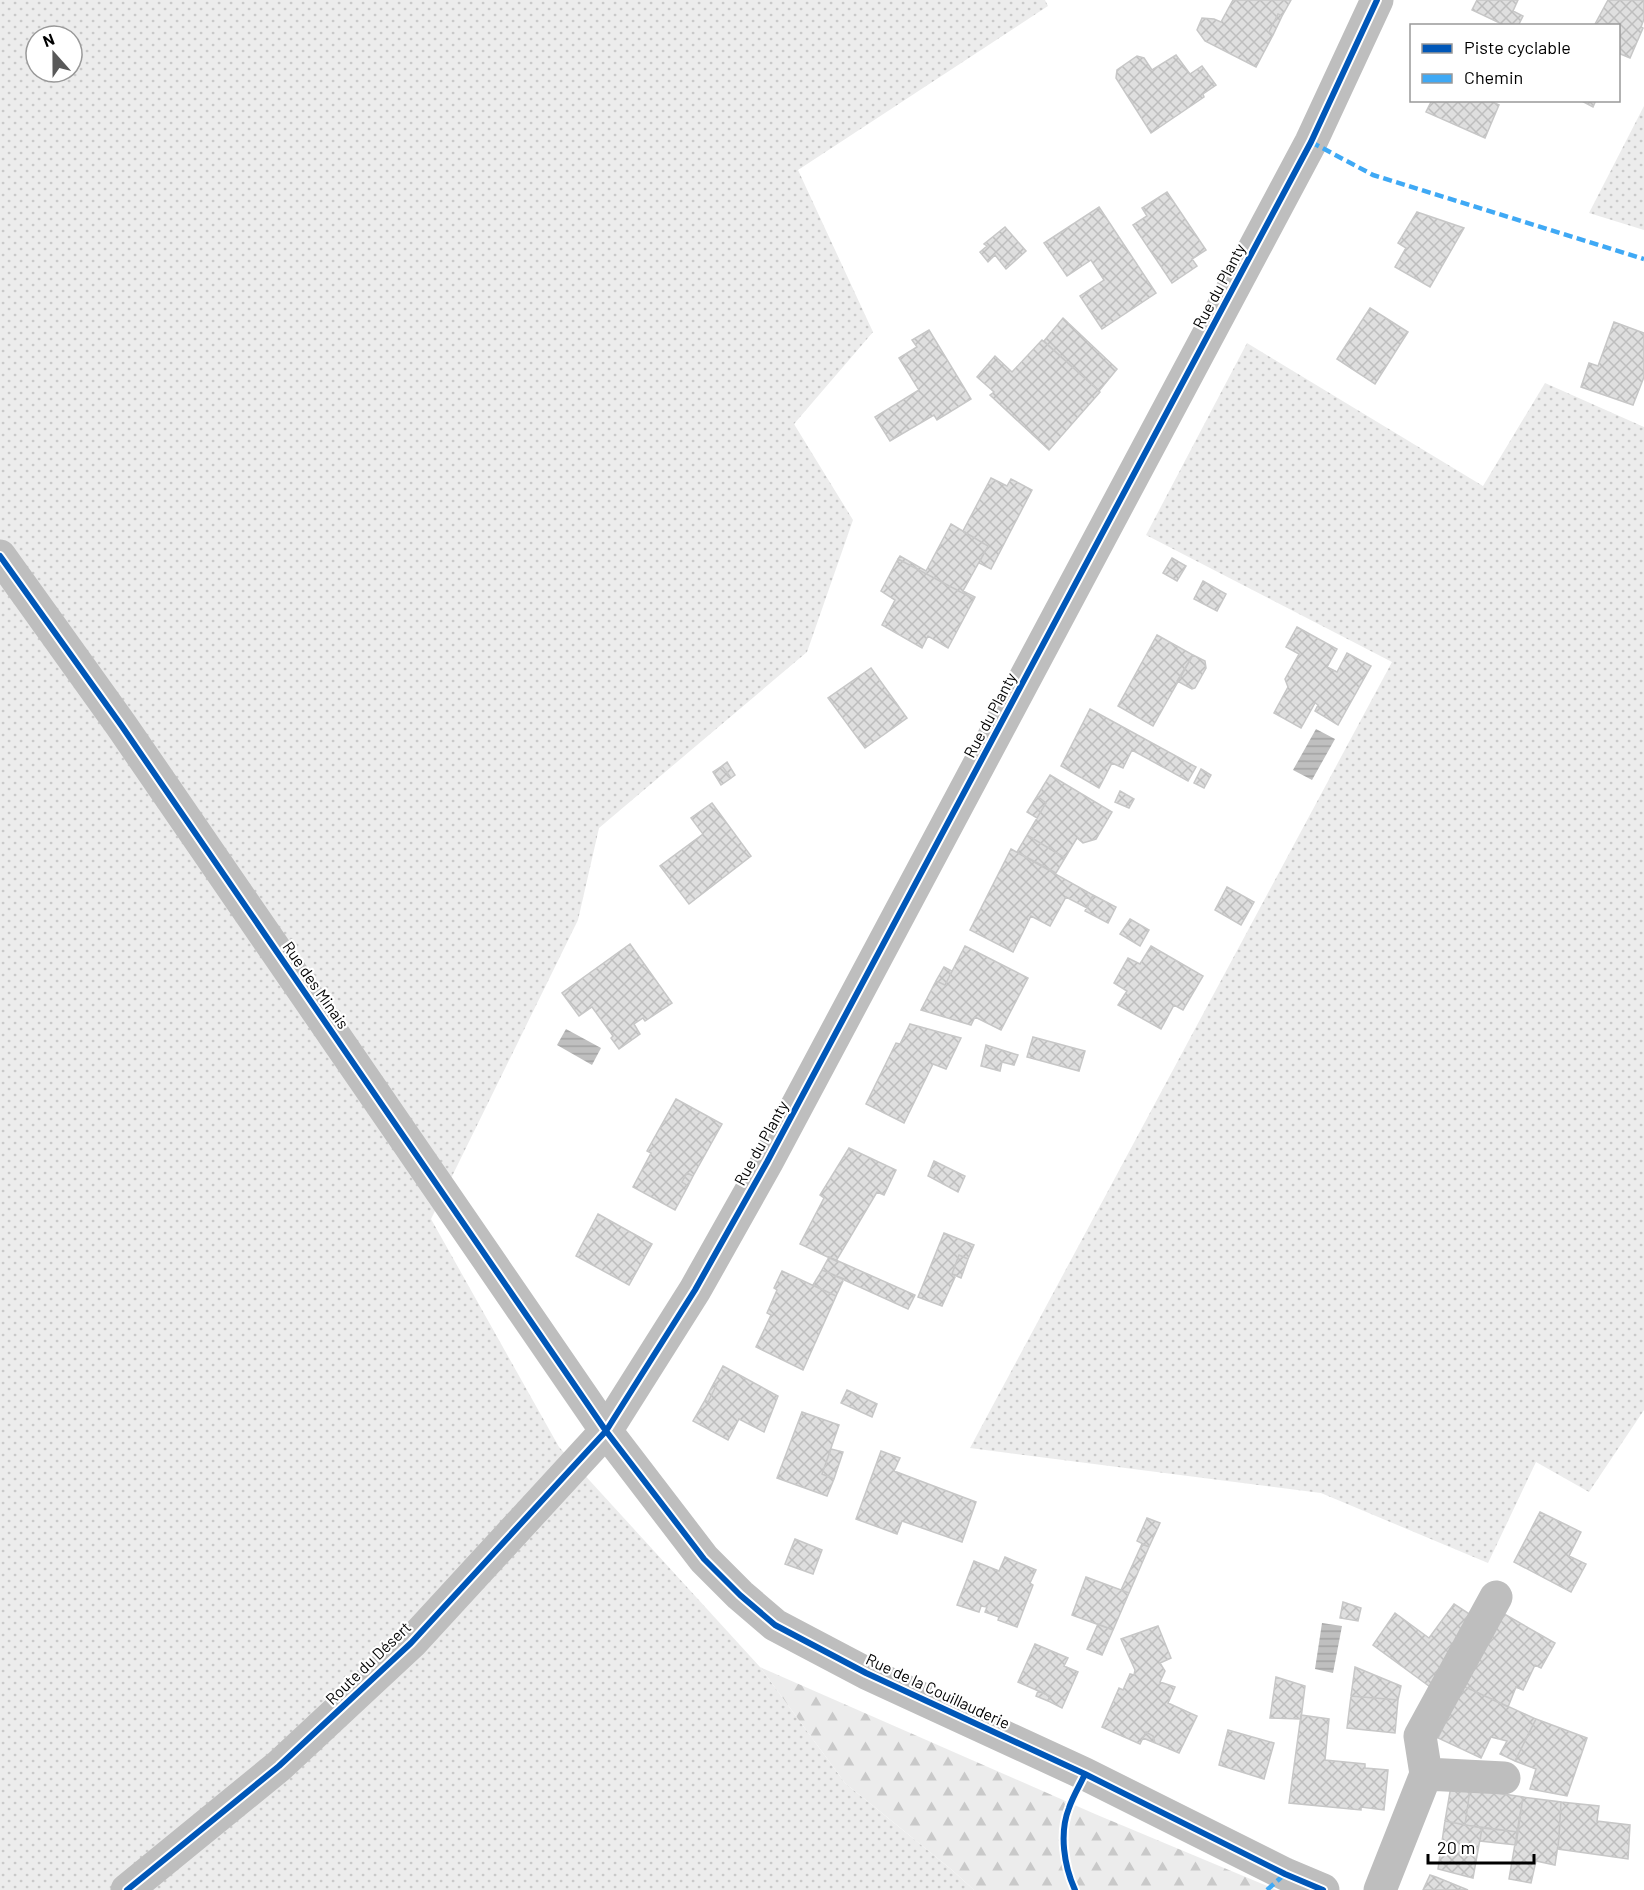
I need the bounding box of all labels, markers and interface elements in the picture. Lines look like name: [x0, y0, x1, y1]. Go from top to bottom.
north arrow: [24, 24, 84, 84]
legend: [1410, 24, 1620, 102]
text: N: [40, 29, 57, 50]
text: Piste cyclable: [1464, 36, 1571, 58]
text: Chemin: [1464, 66, 1523, 88]
street label: Rue du Planty: [1188, 239, 1249, 332]
street label: Rue du Planty: [959, 668, 1020, 761]
street label: Rue des Minais: [279, 937, 354, 1032]
street label: Rue du Planty: [730, 1097, 792, 1188]
street label: Route du Désert: [321, 1617, 414, 1708]
street label: Rue de la Couillauderie: [863, 1649, 1013, 1732]
scale bar: [1428, 1827, 1534, 1865]
text: 20 m: [1437, 1836, 1475, 1858]

